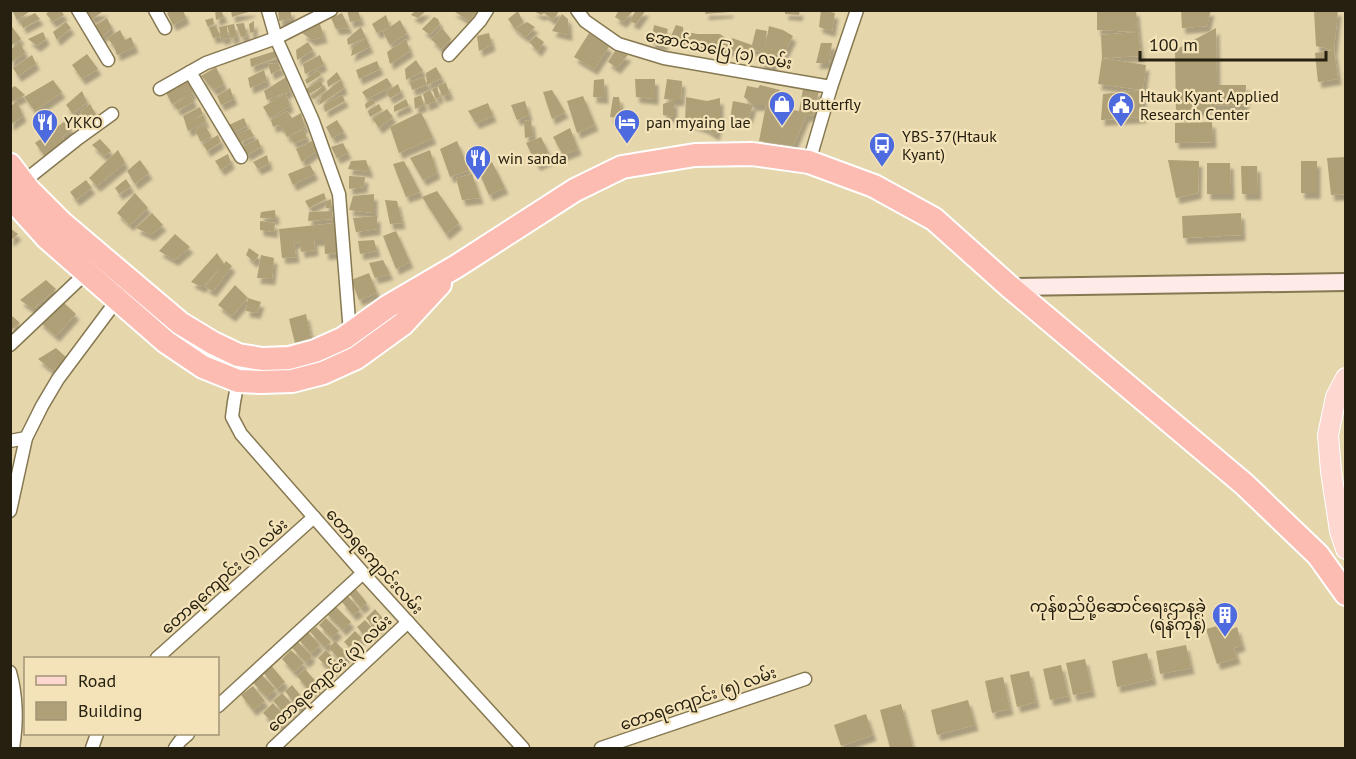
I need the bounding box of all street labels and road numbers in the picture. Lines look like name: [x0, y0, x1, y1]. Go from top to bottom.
street label: အောင်သပြေ (၁) လမ်း: [643, 24, 794, 77]
street label: တောရကျောင်းလမ်း: [319, 503, 429, 621]
street label: တောရကျောင်း (၁) လမ်း: [156, 513, 294, 641]
street label: တောရကျောင်း (၃) လမ်း: [262, 609, 398, 739]
street label: တောရကျောင်း (၅) လမ်း: [617, 661, 780, 738]

